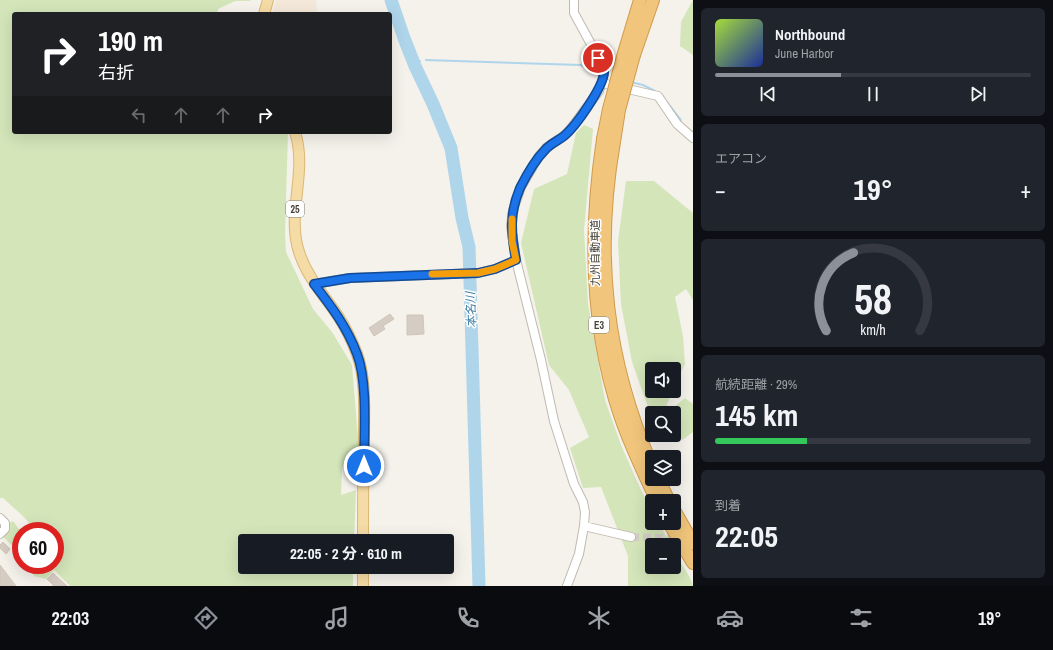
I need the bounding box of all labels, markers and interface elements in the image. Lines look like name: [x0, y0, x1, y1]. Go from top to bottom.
text: 190 m: [98, 22, 163, 60]
text: Northbound: [775, 24, 845, 45]
icon: right: [32, 28, 84, 80]
pin: [581, 41, 615, 75]
text: June Harbor: [775, 45, 834, 62]
icon: arrive: [587, 47, 609, 69]
text: 右折: [98, 60, 134, 85]
icon: previous: [757, 83, 779, 105]
icon: pause: [862, 83, 884, 105]
icon: next: [967, 83, 989, 105]
icon: left: [128, 104, 150, 126]
icon: ahead: [170, 104, 192, 126]
icon: ahead: [212, 104, 234, 126]
icon: right: [254, 104, 276, 126]
text: エアコン: [715, 150, 767, 167]
text: 19°: [853, 169, 893, 209]
text: −: [715, 175, 726, 205]
text: +: [1020, 175, 1031, 205]
road number: 25: [286, 201, 304, 217]
street label: 九州自動車道: [588, 220, 602, 286]
text: 58: [854, 271, 892, 327]
water label: 本名川: [462, 290, 480, 328]
road number: E3: [589, 317, 609, 333]
text: km/h: [860, 320, 886, 339]
map controls: [645, 362, 681, 574]
button: sound: [645, 362, 681, 398]
text: 航続距離 · 29%: [715, 376, 797, 393]
text: 145 km: [715, 395, 798, 435]
button: search: [645, 406, 681, 442]
position arrow: [343, 445, 385, 487]
button: layers: [645, 450, 681, 486]
button: +: [645, 494, 681, 530]
text: 到着: [715, 497, 741, 514]
text: 22:05: [715, 516, 778, 556]
speed limit sign: 60: [12, 522, 64, 574]
button: −: [645, 538, 681, 574]
text: 22:05 · 2 分 · 610 m: [290, 543, 402, 564]
icon: directions: [192, 604, 220, 632]
icon: music: [323, 604, 351, 632]
icon: phone: [454, 604, 482, 632]
icon: climate: [585, 604, 613, 632]
icon: car: [716, 604, 744, 632]
icon: filters: [847, 604, 875, 632]
text: 22:03: [51, 606, 89, 631]
text: 19°: [978, 606, 1002, 631]

